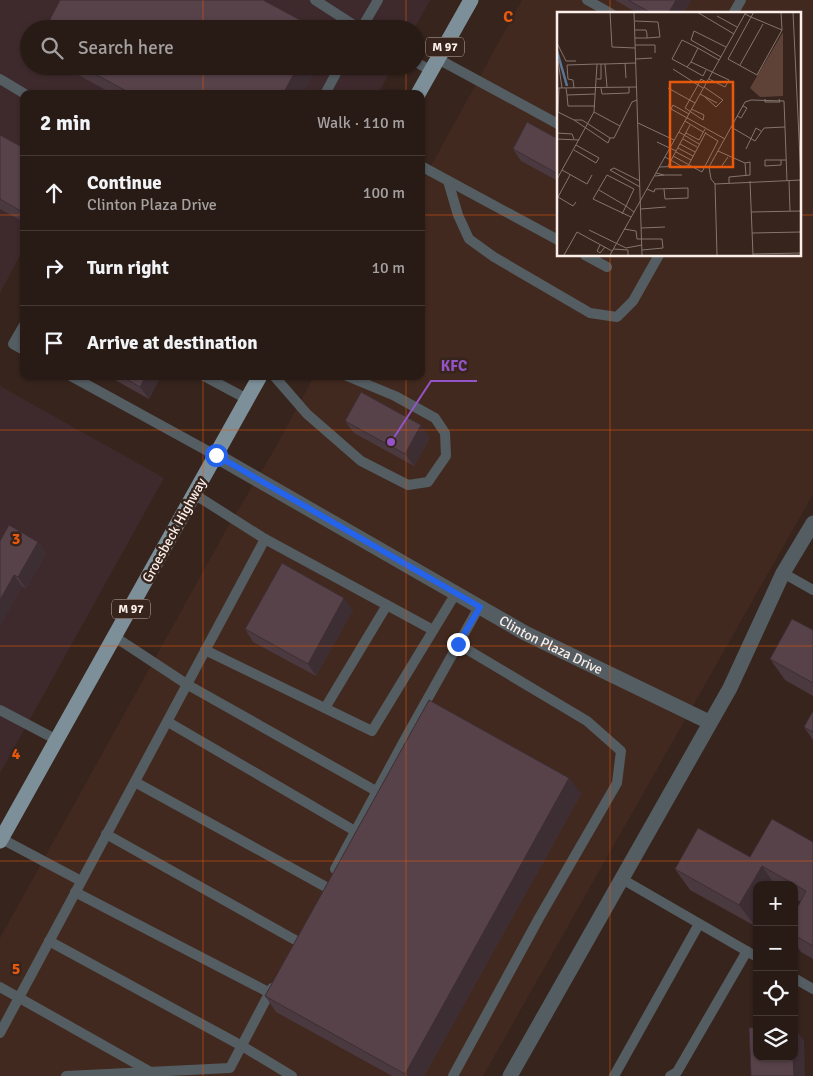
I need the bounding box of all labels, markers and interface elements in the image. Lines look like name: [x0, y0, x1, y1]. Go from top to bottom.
text: C: [503, 7, 513, 27]
inset map: [557, 12, 800, 256]
search box: [20, 20, 425, 75]
icon: search: [38, 34, 66, 62]
text: Search here: [78, 36, 174, 60]
road number: M 97: [426, 38, 464, 56]
text: 2 min: [40, 110, 91, 136]
text: Walk · 110 m: [317, 113, 405, 133]
text: Continue: [87, 171, 162, 195]
icon: ahead: [40, 179, 68, 207]
text: 100 m: [363, 183, 405, 203]
text: Clinton Plaza Drive: [87, 195, 217, 215]
icon: right: [40, 254, 68, 282]
text: Turn right: [87, 256, 169, 280]
text: 10 m: [371, 258, 405, 278]
icon: arrive: [40, 329, 68, 357]
text: Arrive at destination: [87, 331, 258, 355]
callout: KFC: [431, 351, 477, 381]
text: KFC: [441, 357, 467, 375]
route start: [205, 444, 228, 467]
street label: Groesbeck Highway: [139, 475, 210, 585]
text: 3: [12, 529, 20, 549]
road number: M 97: [112, 600, 150, 618]
street label: Clinton Plaza Drive: [496, 612, 605, 678]
route end: [447, 633, 470, 656]
text: 4: [12, 744, 21, 764]
map controls: [753, 881, 798, 1061]
button: +: [753, 881, 798, 926]
button: −: [753, 926, 798, 971]
text: 5: [12, 959, 20, 979]
button: locate: [753, 971, 798, 1016]
button: layers: [753, 1016, 798, 1061]

